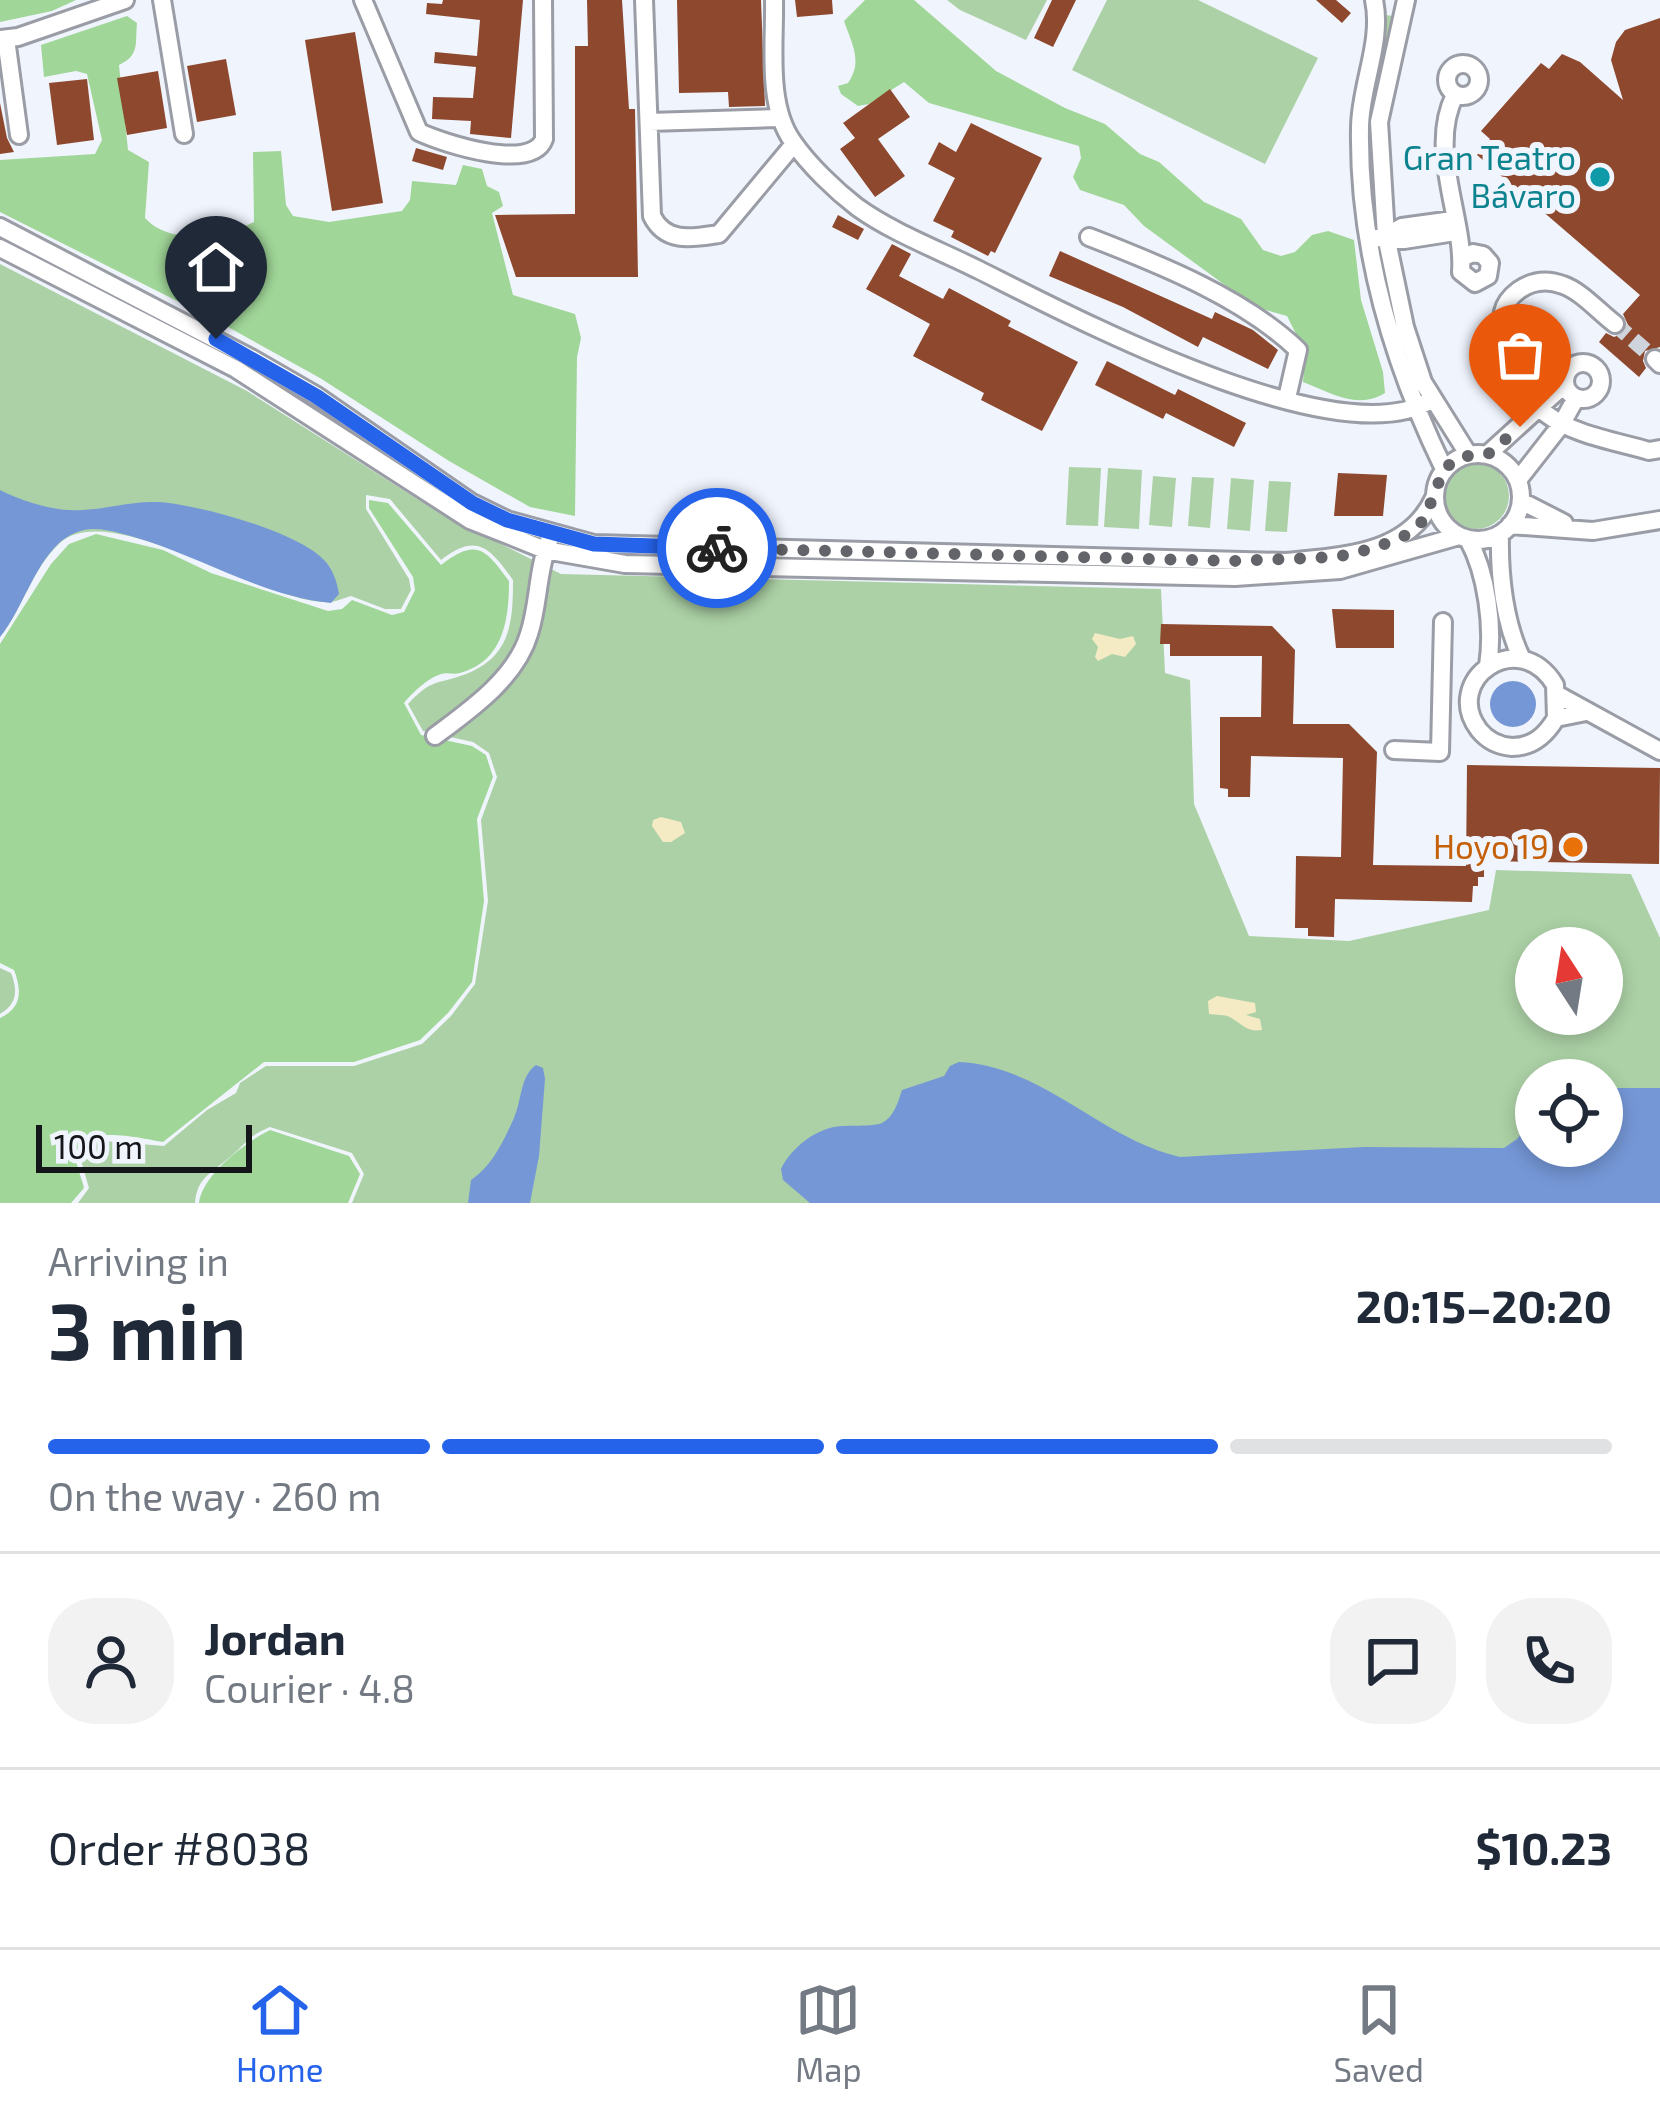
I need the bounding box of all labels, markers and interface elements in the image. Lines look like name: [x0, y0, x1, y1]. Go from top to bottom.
place label: Gran Teatro Bávaro: [1403, 137, 1576, 215]
marker: Gran Teatro Bávaro: [1587, 164, 1613, 190]
pin: [165, 216, 267, 339]
icon: home: [183, 234, 249, 300]
pin: [1469, 304, 1571, 427]
icon: bag: [1487, 322, 1553, 388]
courier: [657, 488, 777, 608]
icon: bike: [684, 515, 750, 581]
place label: Hoyo 19: [1433, 826, 1549, 866]
marker: Hoyo 19: [1560, 834, 1586, 860]
north arrow: [1515, 927, 1623, 1035]
map controls: [1515, 927, 1623, 1167]
button: locate: [1515, 1059, 1623, 1167]
scale bar: [36, 1119, 252, 1172]
text: 100 m: [54, 1126, 143, 1166]
text: Arriving in: [48, 1237, 229, 1284]
text: 20:15–20:20: [1356, 1278, 1612, 1332]
text: 3 min: [48, 1282, 246, 1376]
text: On the way · 260 m: [48, 1472, 382, 1519]
button: person: [48, 1598, 174, 1724]
button: chat: [1330, 1598, 1456, 1724]
button: phone: [1486, 1598, 1612, 1724]
text: Jordan: [204, 1610, 346, 1664]
text: Courier · 4.8: [204, 1664, 415, 1711]
text: Order #8038: [48, 1820, 310, 1874]
text: $10.23: [1475, 1820, 1612, 1874]
tab: Home: [236, 1977, 323, 2089]
tab: Map: [795, 1977, 862, 2089]
tab: Saved: [1333, 1977, 1424, 2089]

